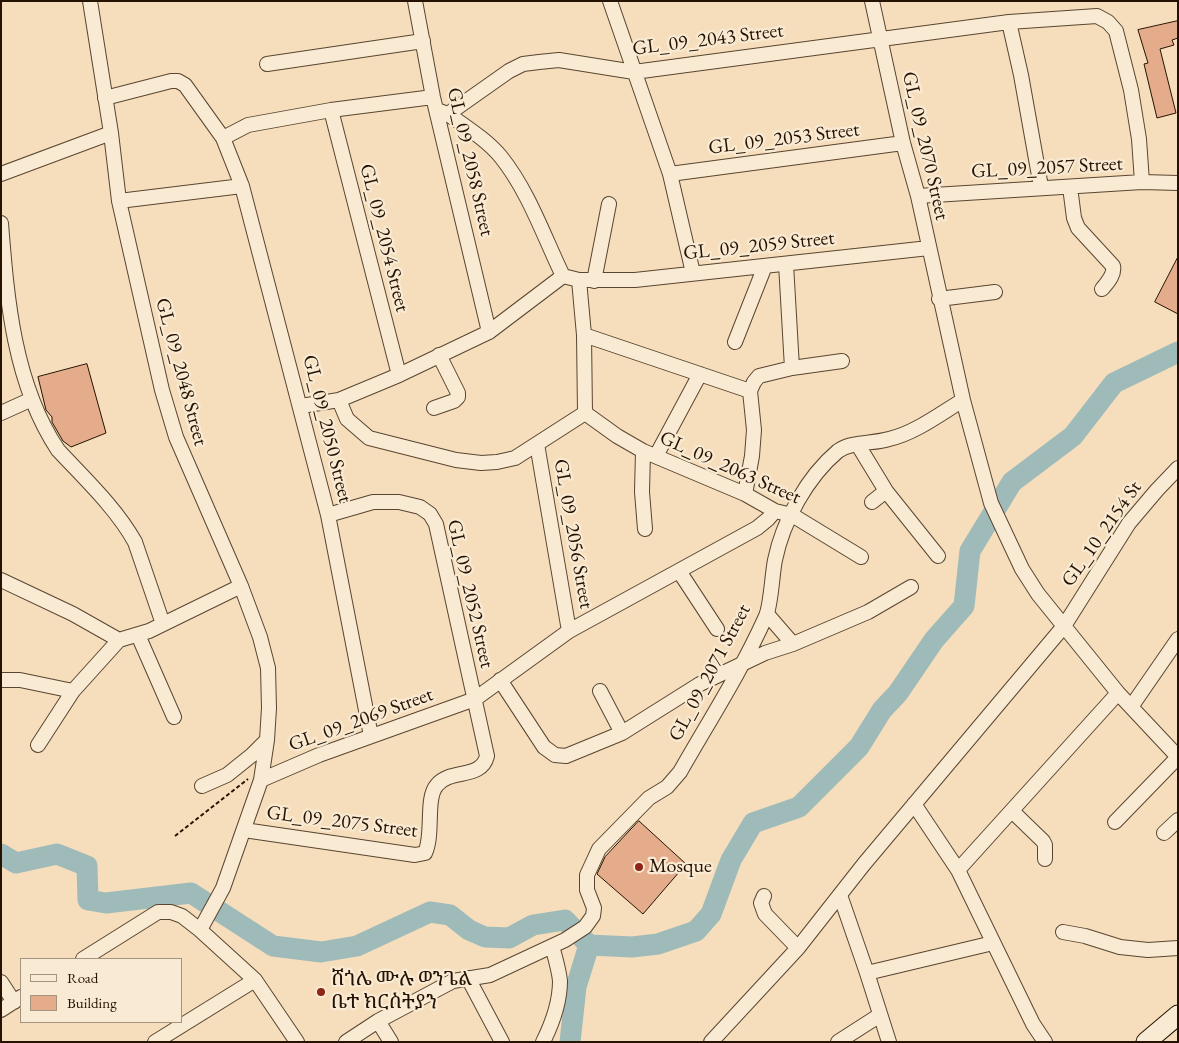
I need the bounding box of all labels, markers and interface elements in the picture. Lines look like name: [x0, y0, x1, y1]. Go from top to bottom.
street label: GL_09_2043 Street: [631, 19, 785, 61]
street label: GL_09_2070 Street: [896, 69, 954, 223]
street label: GL_09_2058 Street: [441, 85, 499, 239]
street label: GL_09_2053 Street: [707, 118, 861, 160]
street label: GL_09_2057 Street: [971, 152, 1123, 184]
street label: GL_09_2054 Street: [354, 161, 414, 315]
street label: GL_09_2059 Street: [682, 226, 836, 266]
street label: GL_09_2048 Street: [150, 296, 212, 448]
street label: GL_09_2050 Street: [297, 352, 357, 506]
street label: GL_09_2063 Street: [656, 426, 804, 510]
street label: GL_09_2056 Street: [548, 457, 598, 611]
street label: GL_10_2154 St: [1057, 477, 1147, 591]
street label: GL_09_2052 Street: [441, 517, 499, 671]
street label: GL_09_2071 Street: [664, 600, 756, 746]
street label: GL_09_2069 Street: [286, 683, 436, 757]
street label: GL_09_2075 Street: [265, 801, 419, 843]
place label: Mosque: [649, 855, 712, 879]
marker: Mosque: [633, 861, 645, 873]
legend: [20, 958, 182, 1023]
text: Road: [67, 968, 98, 987]
place label: ሸጎሌ ሙሉ ወንጌል ቤተ ክርስትያን: [331, 968, 472, 1015]
marker: ሸጎሌ ሙሉ ወንጌል ቤተ ክርስትያን: [315, 986, 327, 998]
text: Building: [67, 993, 117, 1012]

